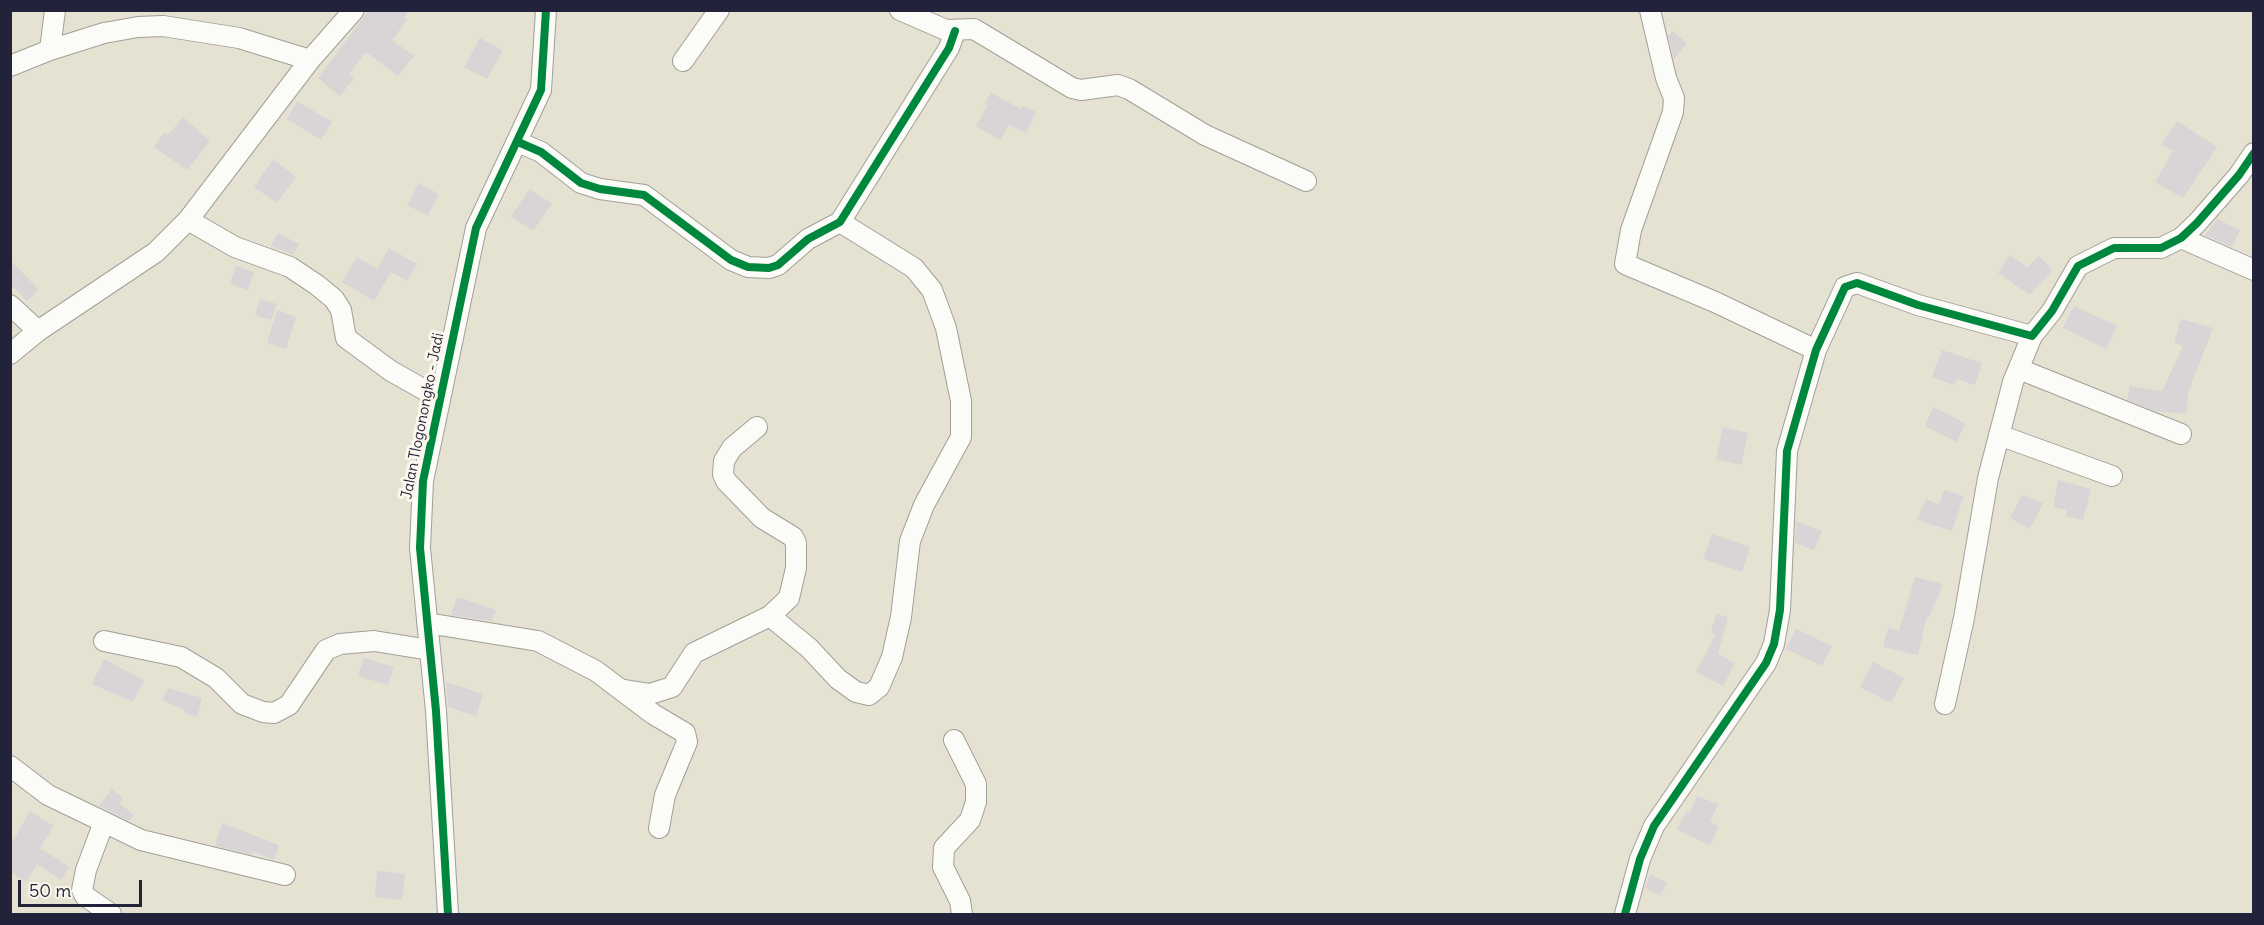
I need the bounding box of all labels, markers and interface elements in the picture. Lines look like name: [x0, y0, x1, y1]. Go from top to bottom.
street label: Jalan Tlogonongko - Jadi: [398, 331, 448, 501]
scale bar: [21, 868, 146, 906]
text: 50 m: [29, 879, 71, 902]

